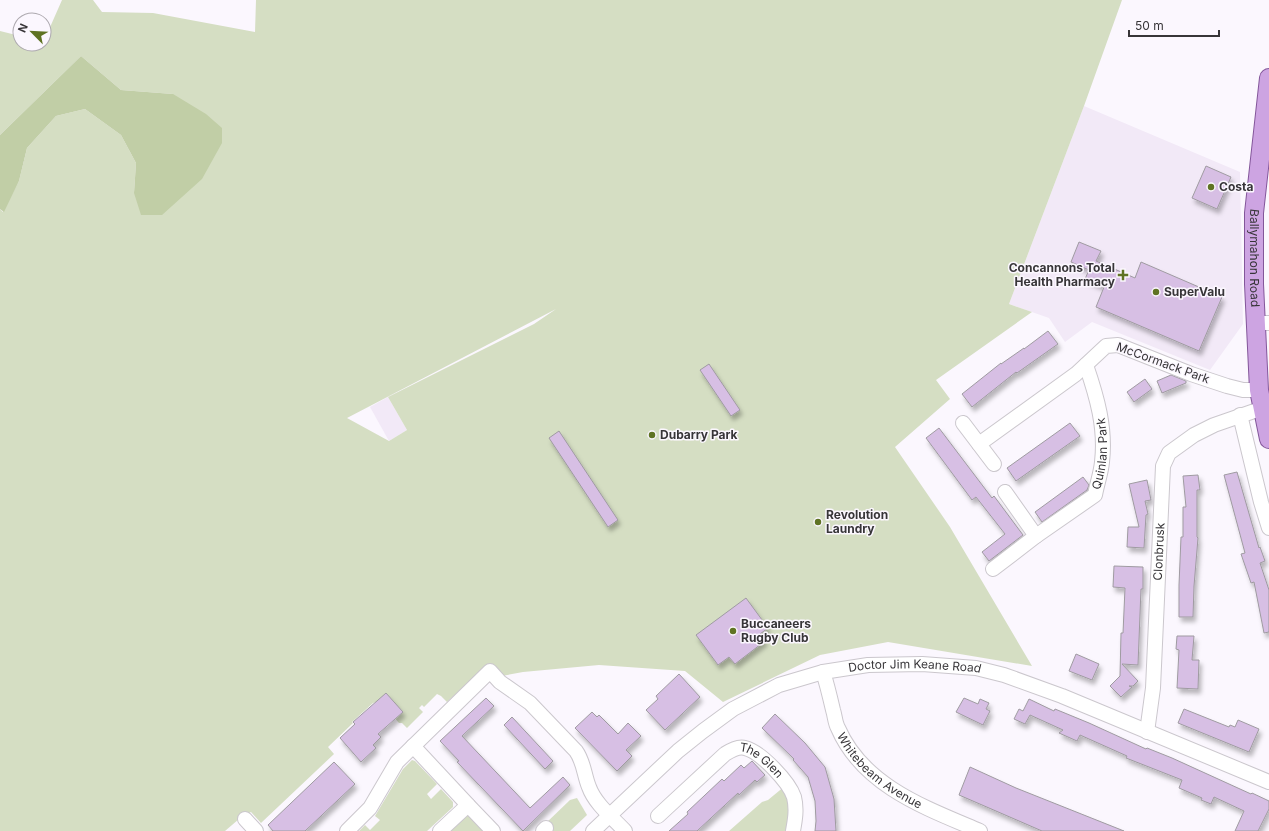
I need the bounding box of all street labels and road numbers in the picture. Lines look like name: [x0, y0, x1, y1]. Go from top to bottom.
street label: Ballymahon Road: [1247, 208, 1263, 308]
street label: McCormack Park: [1115, 339, 1212, 386]
street label: Quinlan Park: [1088, 416, 1110, 491]
street label: Clonbrusk: [1150, 522, 1167, 581]
street label: Doctor Jim Keane Road: [847, 656, 983, 676]
street label: Whitebeam Avenue: [834, 730, 925, 811]
street label: The Glen: [739, 739, 787, 781]

